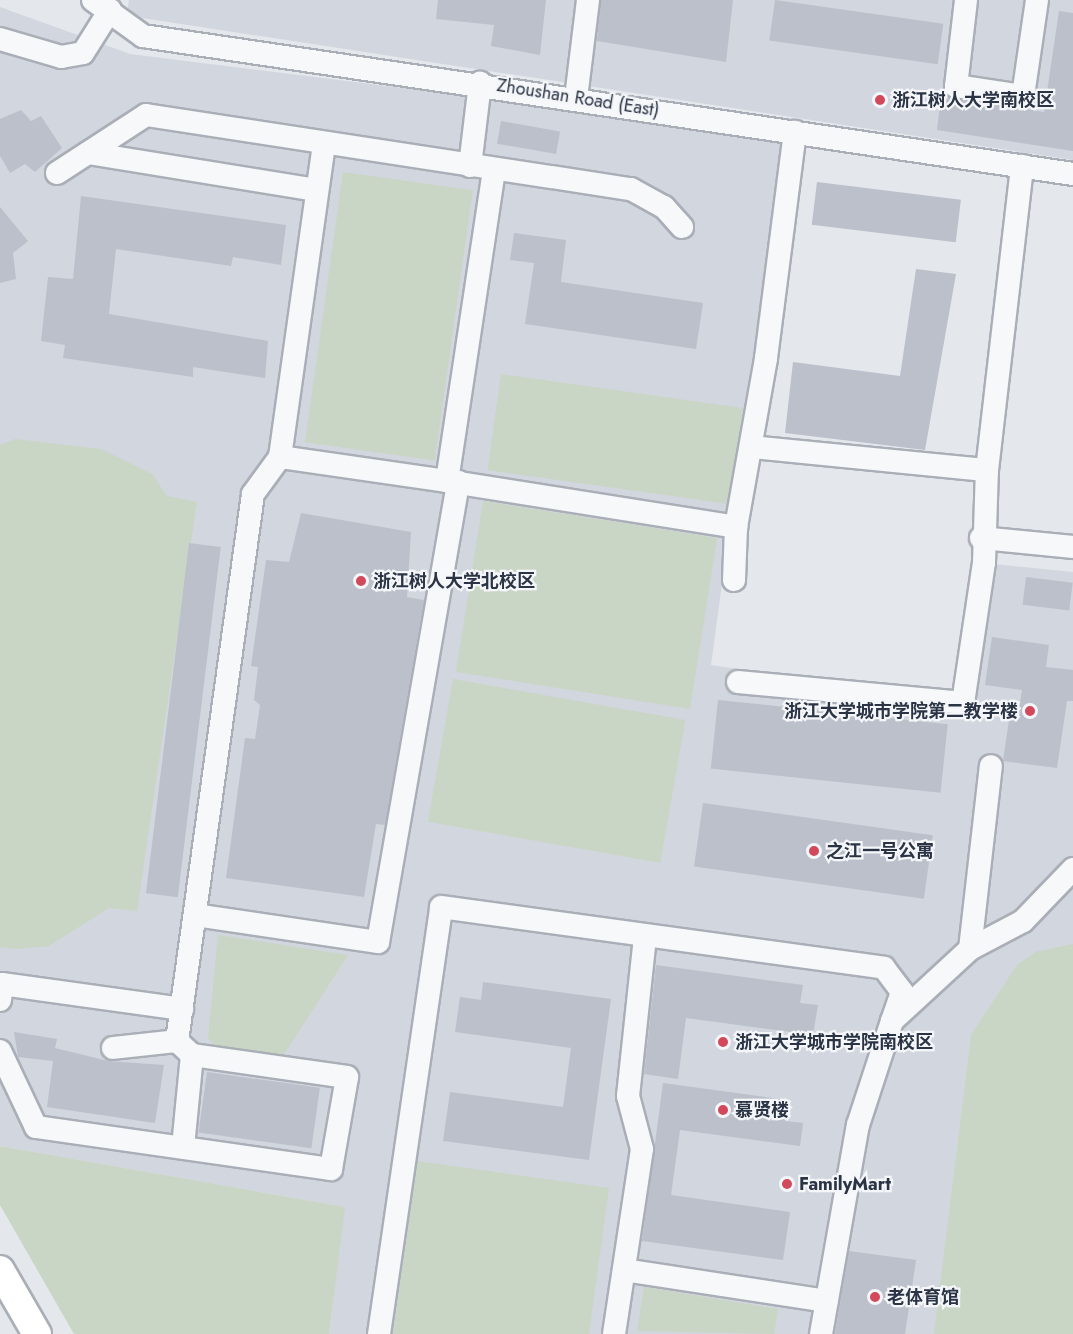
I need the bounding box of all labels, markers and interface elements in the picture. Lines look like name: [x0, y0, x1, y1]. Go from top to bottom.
street label: Zhoushan Road (East): [495, 74, 661, 122]
place label: 浙江树人大学南校区: [892, 89, 1054, 111]
marker: 浙江树人大学南校区: [873, 93, 887, 107]
place label: 浙江树人大学北校区: [373, 570, 535, 592]
marker: 浙江树人大学北校区: [354, 574, 368, 588]
place label: 浙江大学城市学院第二教学楼: [784, 700, 1018, 722]
marker: 浙江大学城市学院第二教学楼: [1023, 704, 1037, 718]
place label: 之江一号公寓: [826, 840, 934, 862]
marker: 之江一号公寓: [807, 844, 821, 858]
place label: 浙江大学城市学院南校区: [735, 1031, 933, 1053]
marker: 浙江大学城市学院南校区: [716, 1035, 730, 1049]
place label: 慕贤楼: [735, 1099, 789, 1121]
marker: 慕贤楼: [716, 1103, 730, 1117]
place label: FamilyMart: [799, 1173, 891, 1195]
marker: FamilyMart: [780, 1177, 794, 1191]
place label: 老体育馆: [887, 1286, 959, 1308]
marker: 老体育馆: [868, 1290, 882, 1304]

